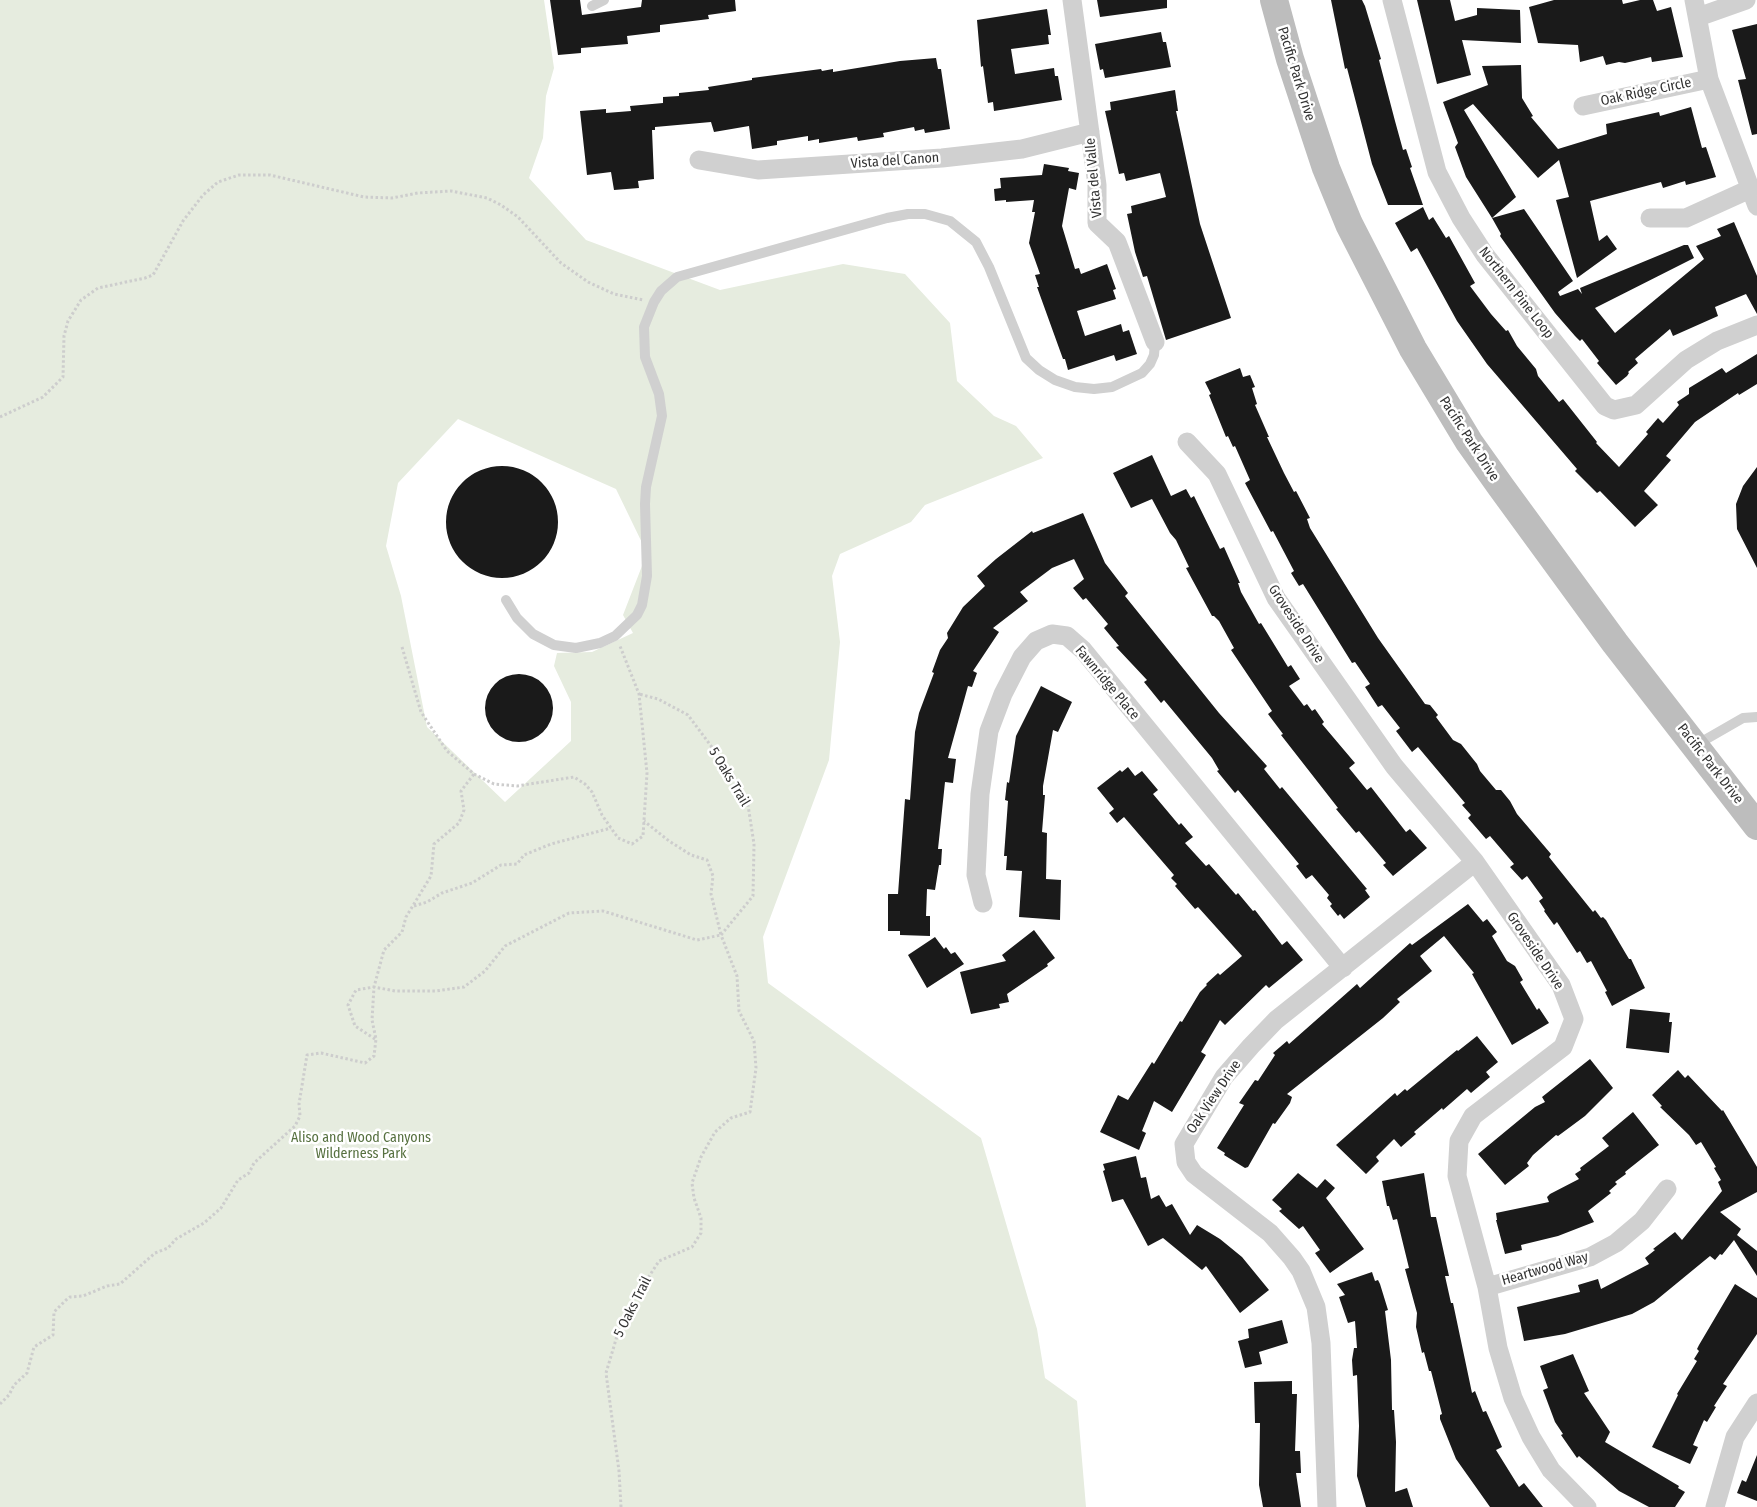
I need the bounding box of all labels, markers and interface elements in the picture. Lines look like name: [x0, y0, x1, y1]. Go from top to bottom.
street label: Pacific Park Drive: [1274, 25, 1318, 123]
street label: Oak Ridge Circle: [1599, 74, 1693, 110]
street label: Vista del Valle: [1082, 137, 1106, 219]
street label: Vista del Canon: [850, 150, 940, 172]
street label: Northern Pine Loop: [1475, 244, 1557, 342]
street label: Pacific Park Drive: [1435, 394, 1503, 484]
street label: Groveside Drive: [1265, 582, 1327, 666]
street label: Fawnridge Place: [1071, 643, 1143, 723]
street label: Pacific Park Drive: [1673, 720, 1747, 808]
street label: 5 Oaks Trail: [705, 745, 753, 809]
street label: Groveside Drive: [1503, 909, 1567, 993]
street label: Oak View Drive: [1183, 1057, 1245, 1137]
park label: Aliso and Wood Canyons Wilderness Park: [291, 1130, 431, 1162]
street label: Heartwood Way: [1500, 1249, 1590, 1289]
street label: 5 Oaks Trail: [611, 1274, 655, 1340]

